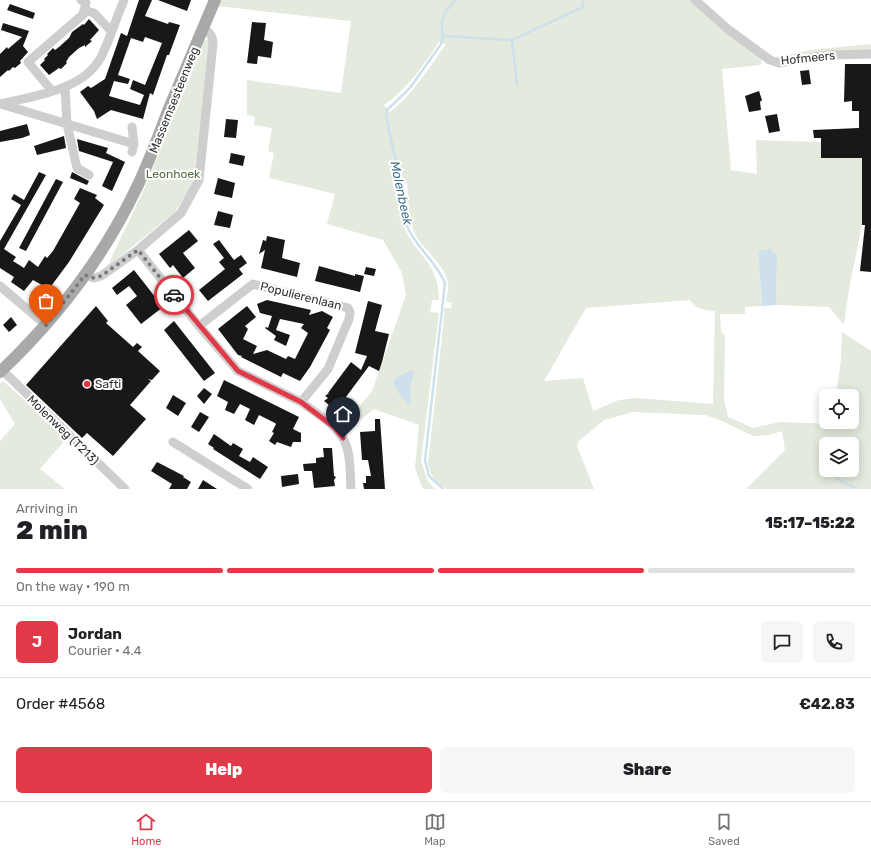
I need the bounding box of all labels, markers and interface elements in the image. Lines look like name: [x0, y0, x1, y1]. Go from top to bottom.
street label: Massemsesteenweg: [146, 45, 202, 155]
street label: Hofmeers: [780, 48, 836, 68]
water label: Molenbeek: [387, 160, 416, 227]
park label: Leonhoek: [146, 167, 201, 181]
courier: [154, 275, 194, 315]
street label: Populierenlaan: [259, 279, 343, 313]
pin: [29, 284, 63, 325]
icon: car: [163, 284, 185, 306]
icon: bag: [35, 290, 57, 312]
place label: Safti: [95, 377, 121, 391]
marker: Safti: [82, 379, 92, 389]
map controls: [819, 389, 859, 477]
button: locate: [819, 389, 859, 429]
street label: Molenweg (T213): [24, 392, 102, 468]
pin: [326, 397, 360, 438]
icon: home: [332, 403, 354, 425]
button: layers: [819, 437, 859, 477]
text: Arriving in: [16, 501, 78, 516]
text: 15:17–15:22: [765, 514, 855, 532]
text: 2 min: [16, 515, 88, 546]
text: On the way · 190 m: [16, 579, 130, 594]
button: chat: [761, 621, 803, 663]
button: phone: [813, 621, 855, 663]
text: Jordan: [68, 625, 122, 643]
text: J: [32, 633, 42, 651]
text: Courier · 4.4: [68, 643, 142, 658]
text: Order #4568: [16, 695, 105, 713]
text: €42.83: [799, 695, 855, 713]
button: Help: [16, 747, 432, 793]
button: Share: [440, 747, 855, 793]
tab: Home: [131, 811, 161, 848]
tab: Map: [424, 811, 446, 848]
tab: Saved: [708, 811, 740, 848]

